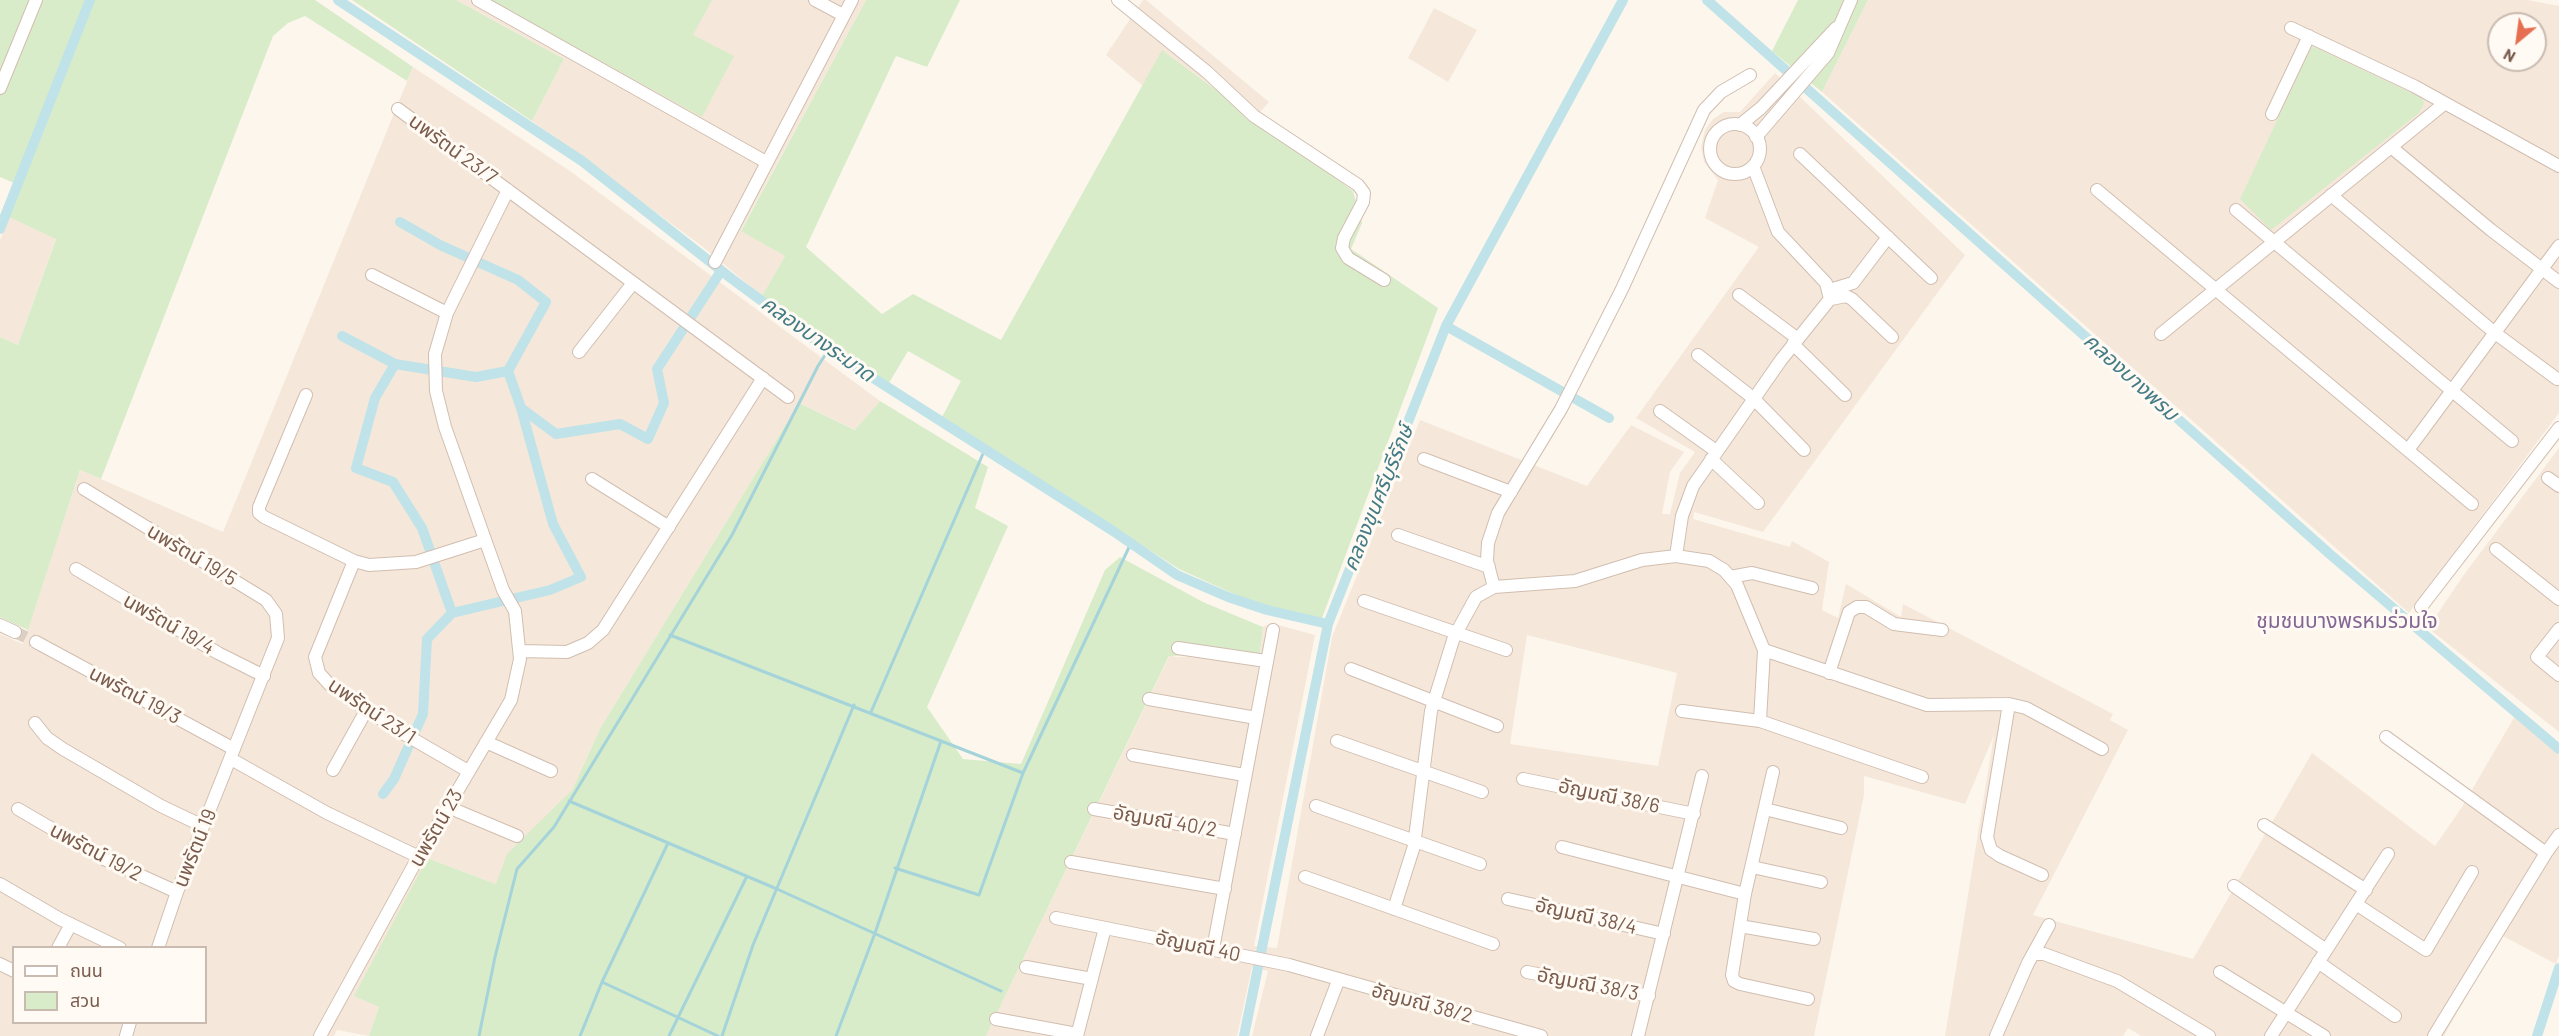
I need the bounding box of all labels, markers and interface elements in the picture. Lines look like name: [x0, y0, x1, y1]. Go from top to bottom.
north arrow: [2487, 12, 2547, 72]
text: N: [2500, 46, 2518, 67]
street label: นพรัตน์ 23/7: [404, 109, 502, 189]
water label: คลองบางระมาด: [757, 291, 879, 387]
water label: คลองบางพรม: [2079, 328, 2183, 426]
water label: คลองขุนศรีบุรีรักษ์: [1337, 421, 1419, 575]
street label: นพรัตน์ 19/5: [143, 519, 241, 591]
street label: นพรัตน์ 19/4: [119, 588, 219, 660]
district label: ชุมชนบางพรหมร่วมใจ: [2256, 608, 2438, 634]
street label: นพรัตน์ 19/3: [85, 661, 185, 729]
street label: นพรัตน์ 23/1: [324, 673, 420, 749]
street label: อัญมณี 38/6: [1556, 774, 1662, 818]
street label: นพรัตน์ 23: [404, 785, 468, 871]
street label: อัญมณี 40/2: [1111, 800, 1219, 842]
street label: นพรัตน์ 19: [168, 805, 222, 891]
street label: นพรัตน์ 19/2: [46, 818, 146, 886]
street label: อัญมณี 38/4: [1533, 893, 1639, 939]
street label: อัญมณี 40: [1153, 925, 1243, 967]
legend: [12, 946, 207, 1024]
text: ถนน: [70, 959, 103, 981]
street label: อัญมณี 38/3: [1535, 962, 1641, 1006]
street label: อัญมณี 38/2: [1369, 978, 1475, 1028]
text: สวน: [70, 989, 100, 1011]

